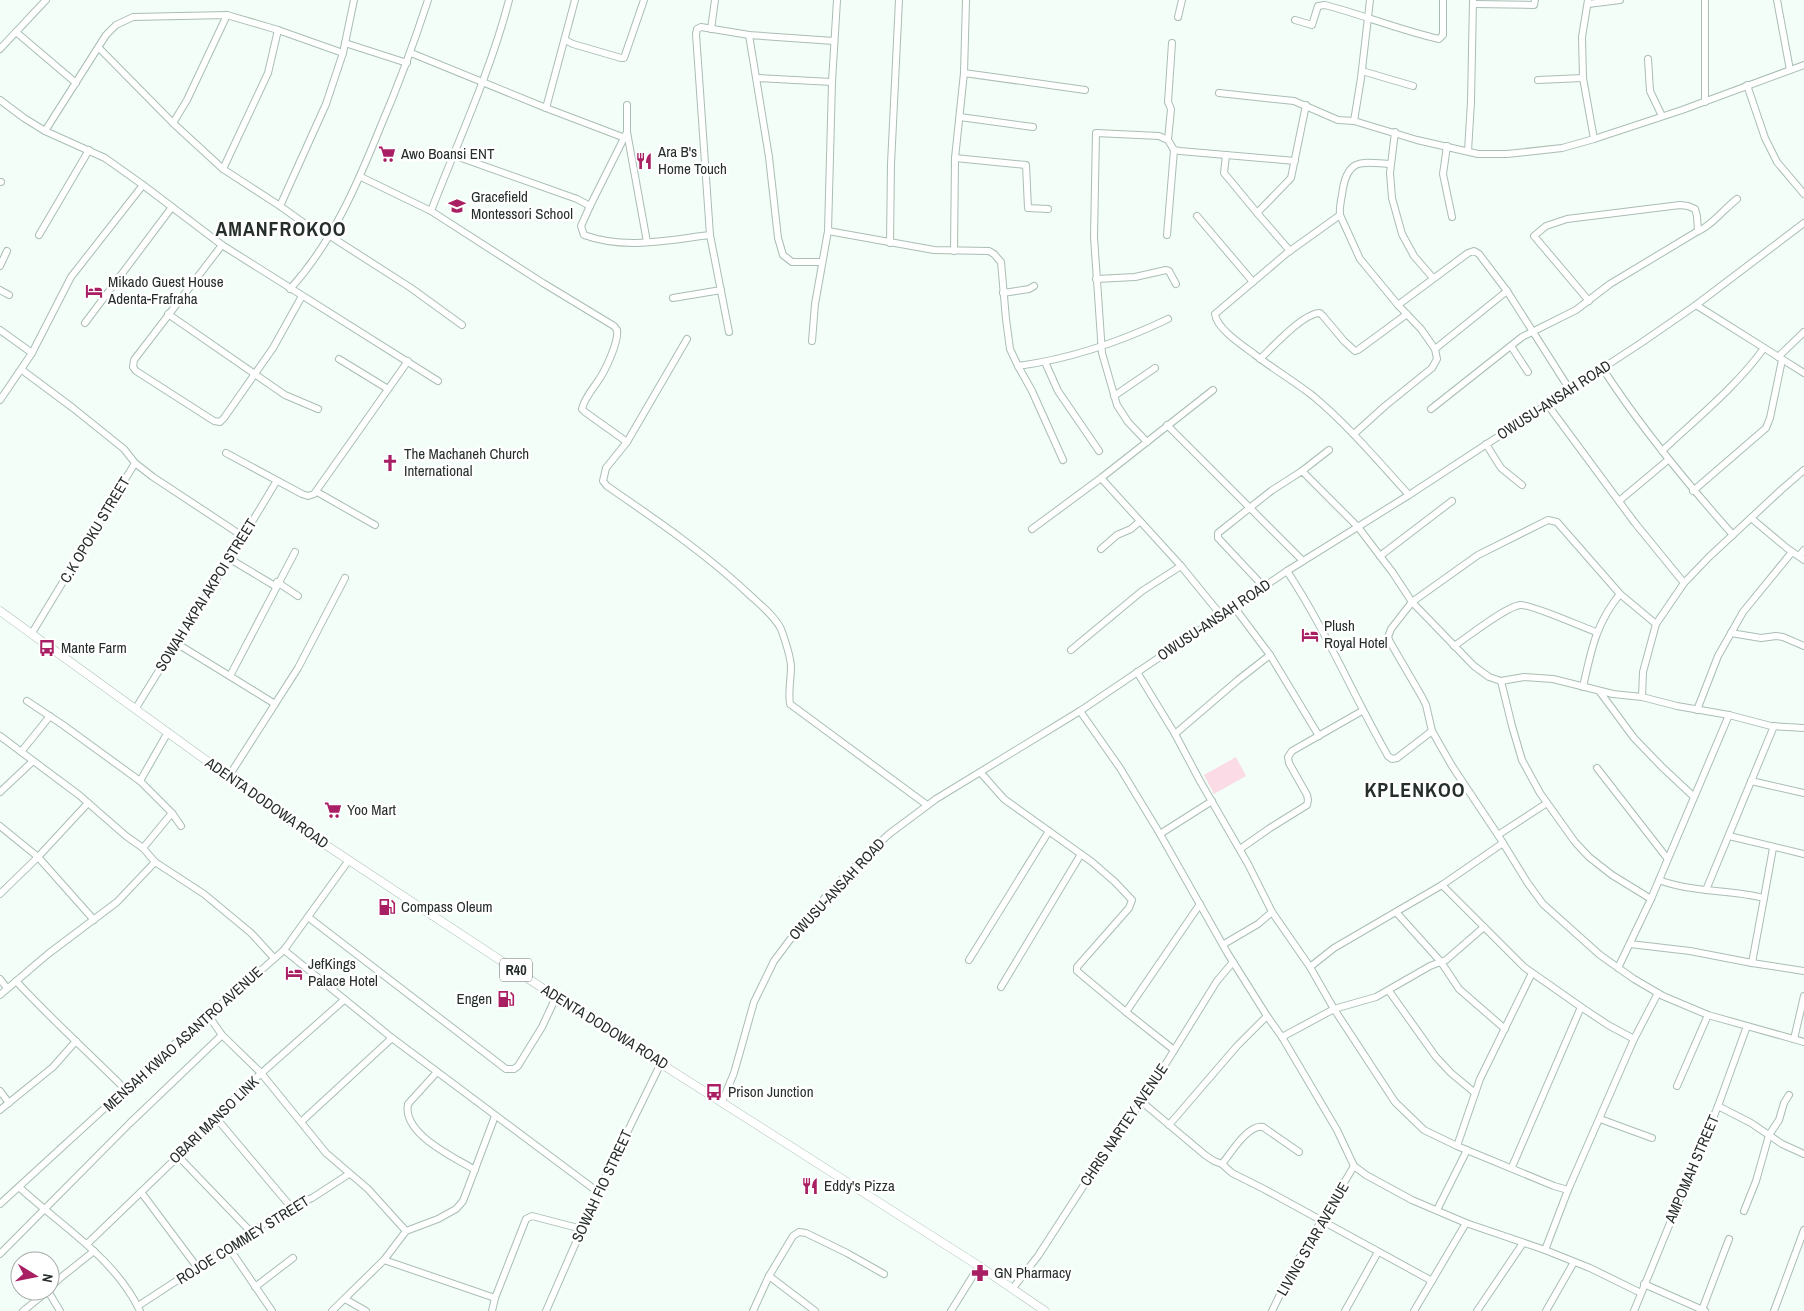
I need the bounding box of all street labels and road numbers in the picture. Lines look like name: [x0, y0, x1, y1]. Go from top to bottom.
street label: OWUSU-ANSAH ROAD: [1492, 355, 1615, 444]
street label: C.K OPOKU STREET: [55, 472, 135, 587]
street label: SOWAH AKPAI AKPOI STREET: [150, 514, 261, 675]
street label: OWUSU-ANSAH ROAD: [1153, 574, 1275, 665]
street label: ADENTA DODOWA ROAD: [201, 751, 333, 853]
street label: OWUSU-ANSAH ROAD: [784, 833, 890, 944]
road number: R40: [500, 958, 532, 982]
street label: MENSAH KWAO ASANTRO AVENUE: [98, 961, 267, 1116]
street label: ADENTA DODOWA ROAD: [537, 978, 673, 1074]
street label: CHRIS NARTEY AVENUE: [1075, 1059, 1172, 1190]
street label: OBARI MANSO LINK: [164, 1071, 264, 1168]
street label: AMPOMAH STREET: [1659, 1111, 1724, 1227]
street label: SOWAH FIO STREET: [566, 1126, 637, 1245]
street label: LIVING STAR AVENUE: [1271, 1178, 1354, 1299]
street label: ROJOE COMMEY STREET: [172, 1190, 314, 1289]

